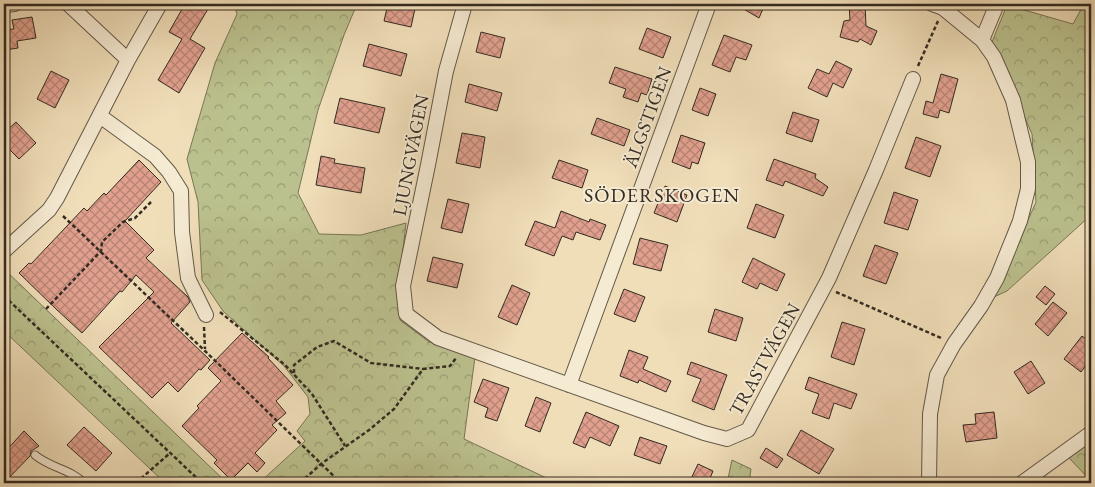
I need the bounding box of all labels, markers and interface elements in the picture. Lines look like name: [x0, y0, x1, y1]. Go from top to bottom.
street label: ÄLGSTIGEN: [617, 63, 677, 172]
street label: LJUNGVÄGEN: [386, 92, 434, 218]
district label: SÖDERSKOGEN: [584, 182, 740, 208]
street label: TRASTVÄGEN: [723, 299, 806, 420]

